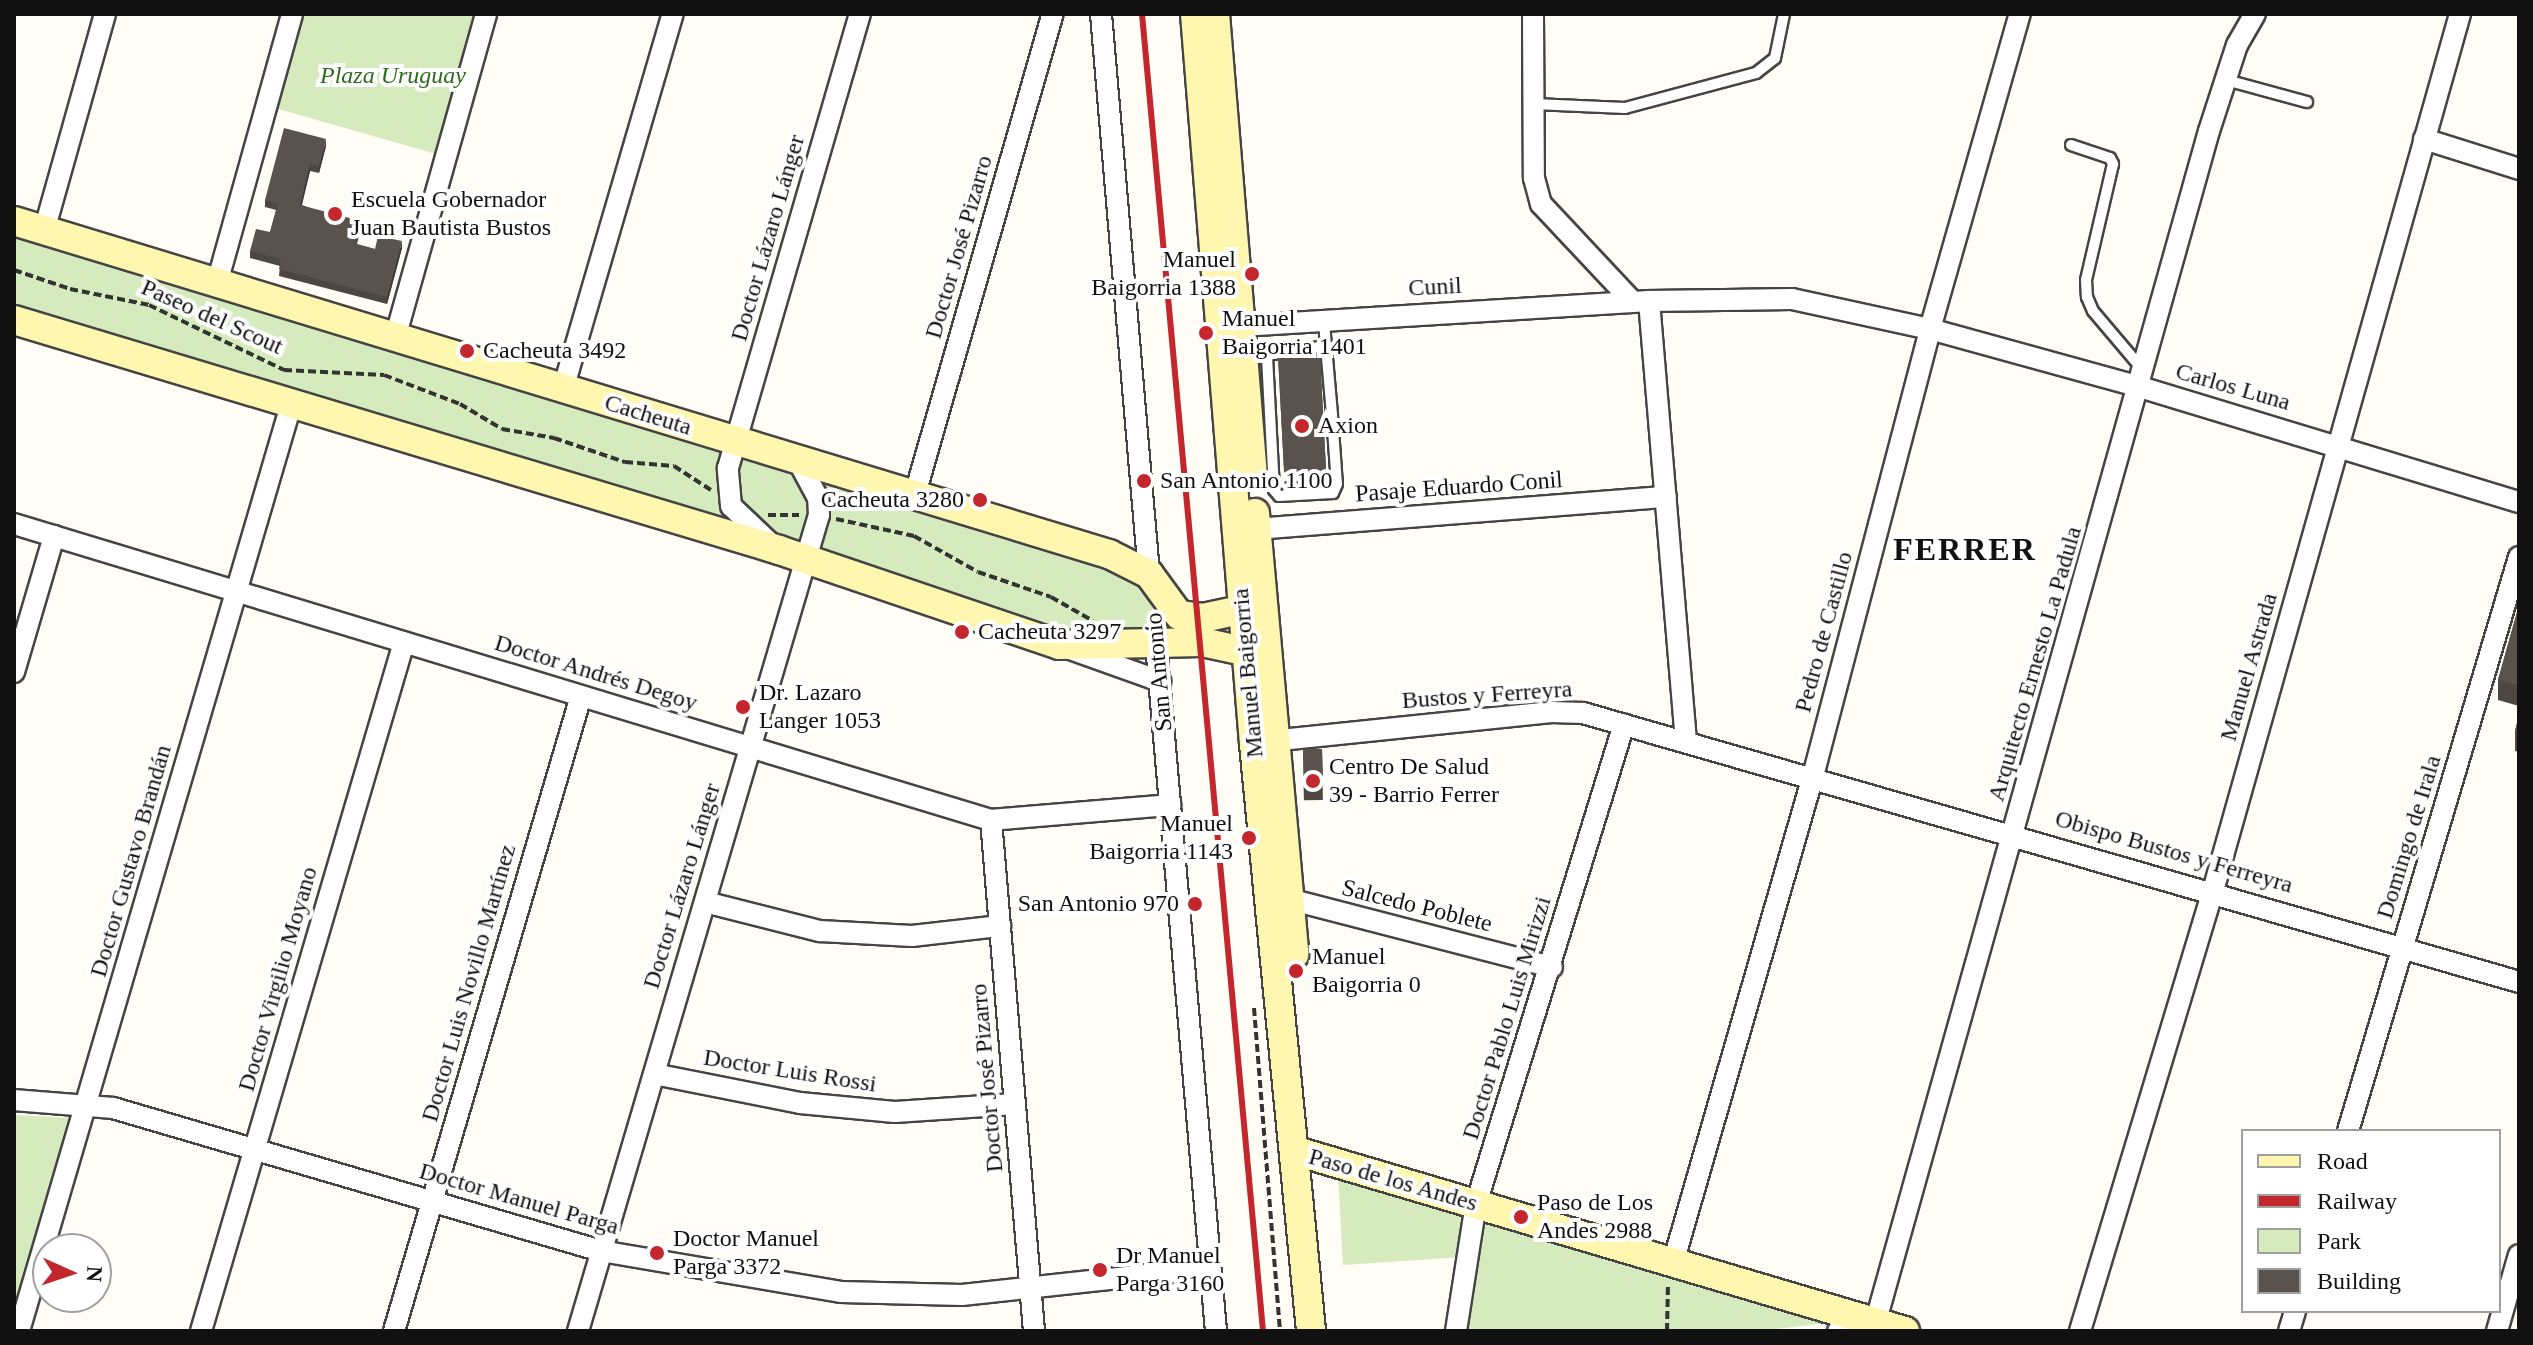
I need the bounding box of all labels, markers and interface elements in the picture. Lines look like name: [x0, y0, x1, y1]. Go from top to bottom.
park label: Plaza Uruguay: [320, 62, 466, 90]
street label: Doctor Lázaro Lánger: [725, 132, 811, 344]
street label: Doctor José Pizarro: [919, 152, 999, 342]
place label: Escuela Gobernador Juan Bautista Bustos: [351, 186, 551, 242]
marker: Escuela Gobernador Juan Bautista Bustos: [326, 205, 344, 223]
place label: Manuel Baigorria 1388: [1091, 246, 1236, 302]
marker: Manuel Baigorria 1388: [1243, 265, 1261, 283]
street label: Cunil: [1408, 271, 1462, 303]
street label: Paseo del Scout: [137, 273, 287, 361]
place label: Manuel Baigorria 1401: [1222, 305, 1367, 361]
marker: Manuel Baigorria 1401: [1197, 324, 1215, 342]
place label: Cacheuta 3492: [483, 337, 626, 365]
marker: Cacheuta 3492: [458, 342, 476, 360]
street label: Carlos Luna: [2172, 357, 2294, 417]
street label: Cacheuta: [601, 388, 695, 442]
place label: Axion: [1318, 412, 1378, 440]
marker: Axion: [1293, 417, 1311, 435]
street label: Pasaje Eduardo Conil: [1354, 465, 1564, 509]
place label: San Antonio 1100: [1160, 467, 1334, 495]
marker: San Antonio 1100: [1135, 472, 1153, 490]
place label: Cacheuta 3280: [821, 486, 964, 514]
marker: Cacheuta 3280: [971, 491, 989, 509]
street label: Arquitecto Ernesto La Padula: [1982, 523, 2088, 805]
district label: FERRER: [1893, 530, 2037, 568]
street label: Pedro de Castillo: [1789, 548, 1859, 716]
street label: Manuel Baigorria: [1226, 587, 1270, 759]
street label: Manuel Astrada: [2214, 589, 2284, 745]
street label: San Antonio: [1139, 611, 1179, 733]
place label: Cacheuta 3297: [978, 618, 1121, 646]
marker: Cacheuta 3297: [953, 623, 971, 641]
street label: Doctor Andrés Degoy: [490, 628, 702, 718]
street label: Bustos y Ferreyra: [1401, 675, 1573, 715]
place label: Dr. Lazaro Langer 1053: [759, 679, 881, 735]
marker: Dr. Lazaro Langer 1053: [734, 698, 752, 716]
street label: Doctor Gustavo Brandán: [84, 742, 178, 980]
street label: Domingo de Irala: [2370, 752, 2448, 922]
place label: Centro De Salud 39 - Barrio Ferrer: [1329, 753, 1499, 809]
marker: Centro De Salud 39 - Barrio Ferrer: [1304, 772, 1322, 790]
street label: Doctor Lázaro Lánger: [637, 780, 727, 992]
street label: Obispo Bustos y Ferreyra: [2052, 804, 2296, 900]
place label: Manuel Baigorria 1143: [1089, 810, 1233, 866]
marker: Manuel Baigorria 1143: [1240, 829, 1258, 847]
street label: Doctor Luis Novillo Martínez: [416, 841, 522, 1125]
street label: Doctor Virgilio Moyano: [232, 863, 324, 1095]
street label: Salcedo Poblete: [1339, 873, 1495, 939]
place label: San Antonio 970: [1016, 890, 1179, 918]
street label: Doctor Pablo Luis Mirizzi: [1456, 893, 1558, 1143]
marker: San Antonio 970: [1186, 895, 1204, 913]
place label: Manuel Baigorria 0: [1312, 943, 1421, 999]
marker: Manuel Baigorria 0: [1287, 962, 1305, 980]
street label: Doctor José Pizarro: [964, 982, 1010, 1174]
street label: Doctor Luis Rossi: [701, 1043, 879, 1099]
legend: [2241, 1129, 2501, 1313]
street label: Paso de los Andes: [1305, 1142, 1481, 1218]
text: Road: [2317, 1148, 2368, 1174]
street label: Doctor Manuel Parga: [416, 1157, 622, 1241]
text: Railway: [2317, 1188, 2397, 1214]
place label: Paso de Los Andes 2988: [1537, 1189, 1653, 1245]
marker: Paso de Los Andes 2988: [1512, 1208, 1530, 1226]
place label: Doctor Manuel Parga 3372: [673, 1225, 819, 1281]
text: Park: [2317, 1228, 2361, 1254]
north arrow: [32, 1233, 112, 1313]
place label: Dr Manuel Parga 3160: [1116, 1242, 1224, 1298]
marker: Doctor Manuel Parga 3372: [648, 1244, 666, 1262]
marker: Dr Manuel Parga 3160: [1091, 1261, 1109, 1279]
text: N: [82, 1266, 107, 1283]
text: Building: [2317, 1268, 2401, 1294]

